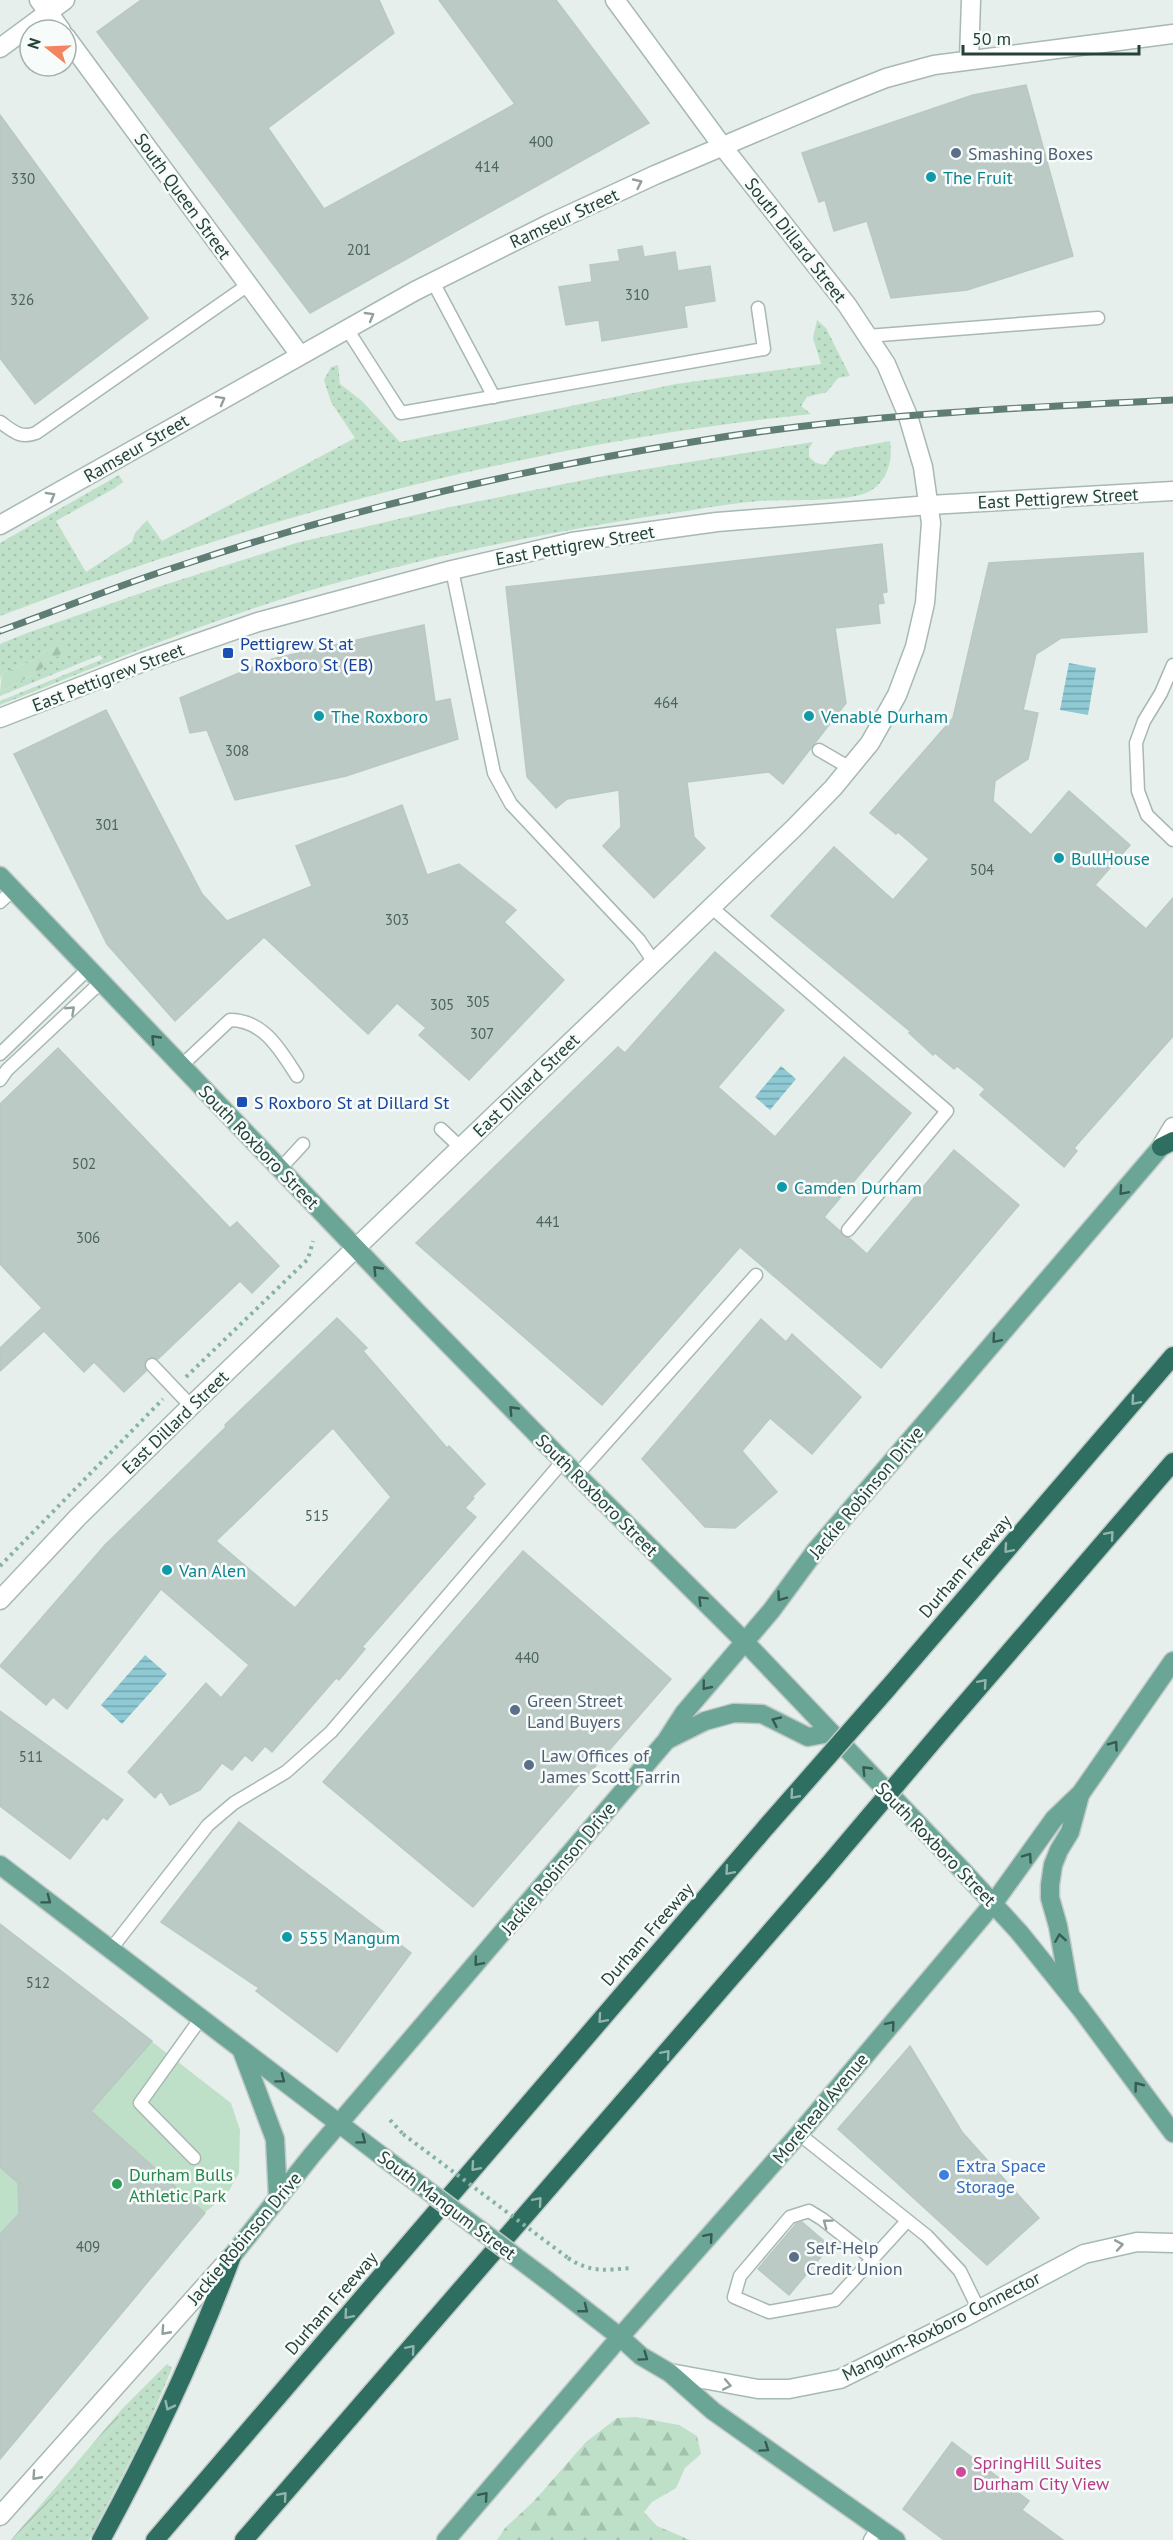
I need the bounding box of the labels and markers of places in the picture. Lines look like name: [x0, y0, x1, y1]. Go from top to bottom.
place label: Smashing Boxes: [968, 142, 1093, 165]
marker: Smashing Boxes: [949, 146, 963, 160]
place label: The Fruit: [943, 166, 1013, 189]
marker: The Fruit: [924, 170, 938, 184]
place label: Pettigrew St at S Roxboro St (EB): [240, 632, 373, 676]
marker: Pettigrew St at S Roxboro St (EB): [221, 646, 235, 660]
place label: The Roxboro: [331, 705, 428, 728]
place label: Venable Durham: [820, 705, 948, 728]
marker: The Roxboro: [312, 709, 326, 723]
marker: Venable Durham: [802, 709, 816, 723]
place label: BullHouse: [1071, 847, 1150, 870]
marker: BullHouse: [1052, 851, 1066, 865]
place label: S Roxboro St at Dillard St: [254, 1091, 449, 1114]
marker: S Roxboro St at Dillard St: [235, 1095, 249, 1109]
place label: Camden Durham: [794, 1176, 922, 1199]
marker: Camden Durham: [775, 1180, 789, 1194]
place label: Van Alen: [178, 1559, 246, 1582]
marker: Van Alen: [160, 1563, 174, 1577]
place label: Green Street Land Buyers: [527, 1689, 623, 1733]
marker: Green Street Land Buyers: [508, 1703, 522, 1717]
place label: Law Offices of James Scott Farrin: [540, 1744, 680, 1788]
marker: Law Offices of James Scott Farrin: [522, 1758, 536, 1772]
place label: 555 Mangum: [299, 1926, 400, 1949]
marker: 555 Mangum: [280, 1930, 294, 1944]
place label: Extra Space Storage: [956, 2154, 1046, 2198]
place label: Durham Bulls Athletic Park: [129, 2163, 233, 2207]
marker: Extra Space Storage: [937, 2168, 951, 2182]
marker: Durham Bulls Athletic Park: [110, 2177, 124, 2191]
place label: Self-Help Credit Union: [806, 2236, 903, 2280]
marker: Self-Help Credit Union: [787, 2250, 801, 2264]
place label: SpringHill Suites Durham City View: [973, 2451, 1110, 2495]
marker: SpringHill Suites Durham City View: [954, 2465, 968, 2479]

